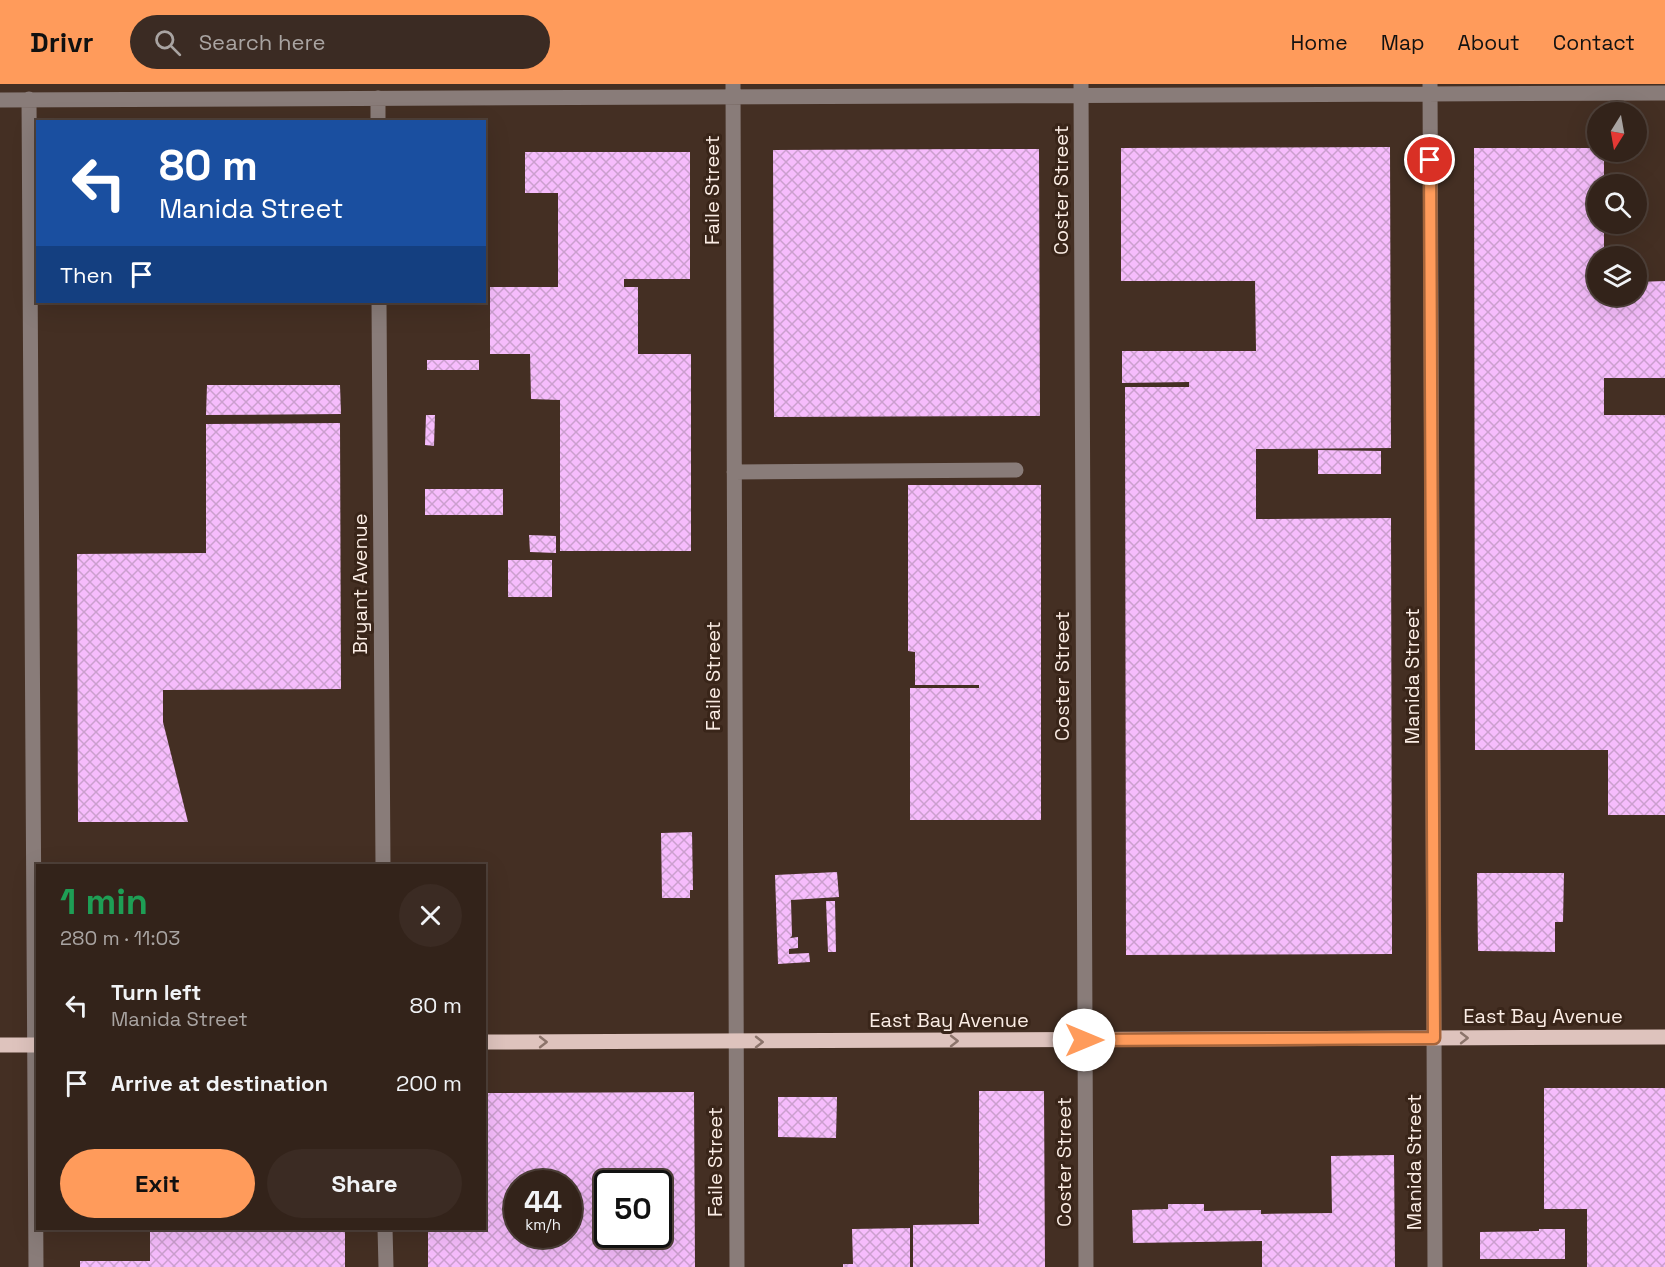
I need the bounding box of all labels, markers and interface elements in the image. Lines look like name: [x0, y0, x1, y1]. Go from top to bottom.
search box: [130, 15, 550, 69]
text: Drivr: [30, 24, 94, 60]
icon: search: [151, 26, 184, 59]
text: Search here: [199, 28, 325, 56]
text: Home: [1290, 29, 1348, 56]
text: Map: [1381, 29, 1425, 56]
text: About: [1458, 29, 1520, 56]
text: Contact: [1553, 29, 1635, 56]
north arrow: [1587, 102, 1647, 162]
map controls: [1587, 102, 1647, 306]
street label: Coster Street: [1048, 125, 1074, 255]
pin: [1404, 134, 1455, 185]
street label: Faile Street: [699, 135, 725, 245]
text: 80 m: [159, 139, 258, 192]
icon: arrive: [1413, 143, 1446, 176]
icon: left: [60, 144, 138, 222]
button: search: [1587, 174, 1647, 234]
text: Manida Street: [159, 191, 343, 226]
button: layers: [1587, 246, 1647, 306]
icon: arrive: [125, 258, 158, 291]
text: Then: [60, 261, 113, 289]
street label: Bryant Avenue: [347, 513, 373, 655]
street label: Manida Street: [1399, 608, 1425, 744]
street label: Coster Street: [1049, 611, 1075, 741]
street label: Faile Street: [700, 621, 726, 731]
text: 1 min: [60, 879, 148, 925]
button: close: [399, 884, 462, 947]
text: 280 m · 11:03: [60, 925, 180, 951]
text: Turn left: [111, 978, 201, 1006]
icon: left: [60, 989, 93, 1022]
text: 80 m: [410, 991, 462, 1019]
street label: East Bay Avenue: [1463, 1003, 1623, 1029]
text: Manida Street: [111, 1006, 248, 1032]
street label: East Bay Avenue: [869, 1007, 1029, 1033]
position arrow: [1052, 1008, 1116, 1072]
one-way arrow: [1459, 1032, 1468, 1044]
one-way arrow: [949, 1035, 958, 1047]
one-way arrow: [538, 1036, 547, 1048]
one-way arrow: [754, 1036, 763, 1048]
icon: arrive: [60, 1067, 93, 1100]
text: Arrive at destination: [111, 1069, 328, 1097]
text: 200 m: [396, 1069, 462, 1097]
street label: Manida Street: [1401, 1094, 1427, 1230]
street label: Coster Street: [1051, 1097, 1077, 1227]
street label: Faile Street: [702, 1107, 728, 1217]
button: Exit: [60, 1149, 255, 1218]
button: Share: [267, 1149, 462, 1218]
speed limit sign: 50: [594, 1170, 672, 1248]
text: 44: [524, 1182, 562, 1221]
text: km/h: [525, 1215, 561, 1234]

